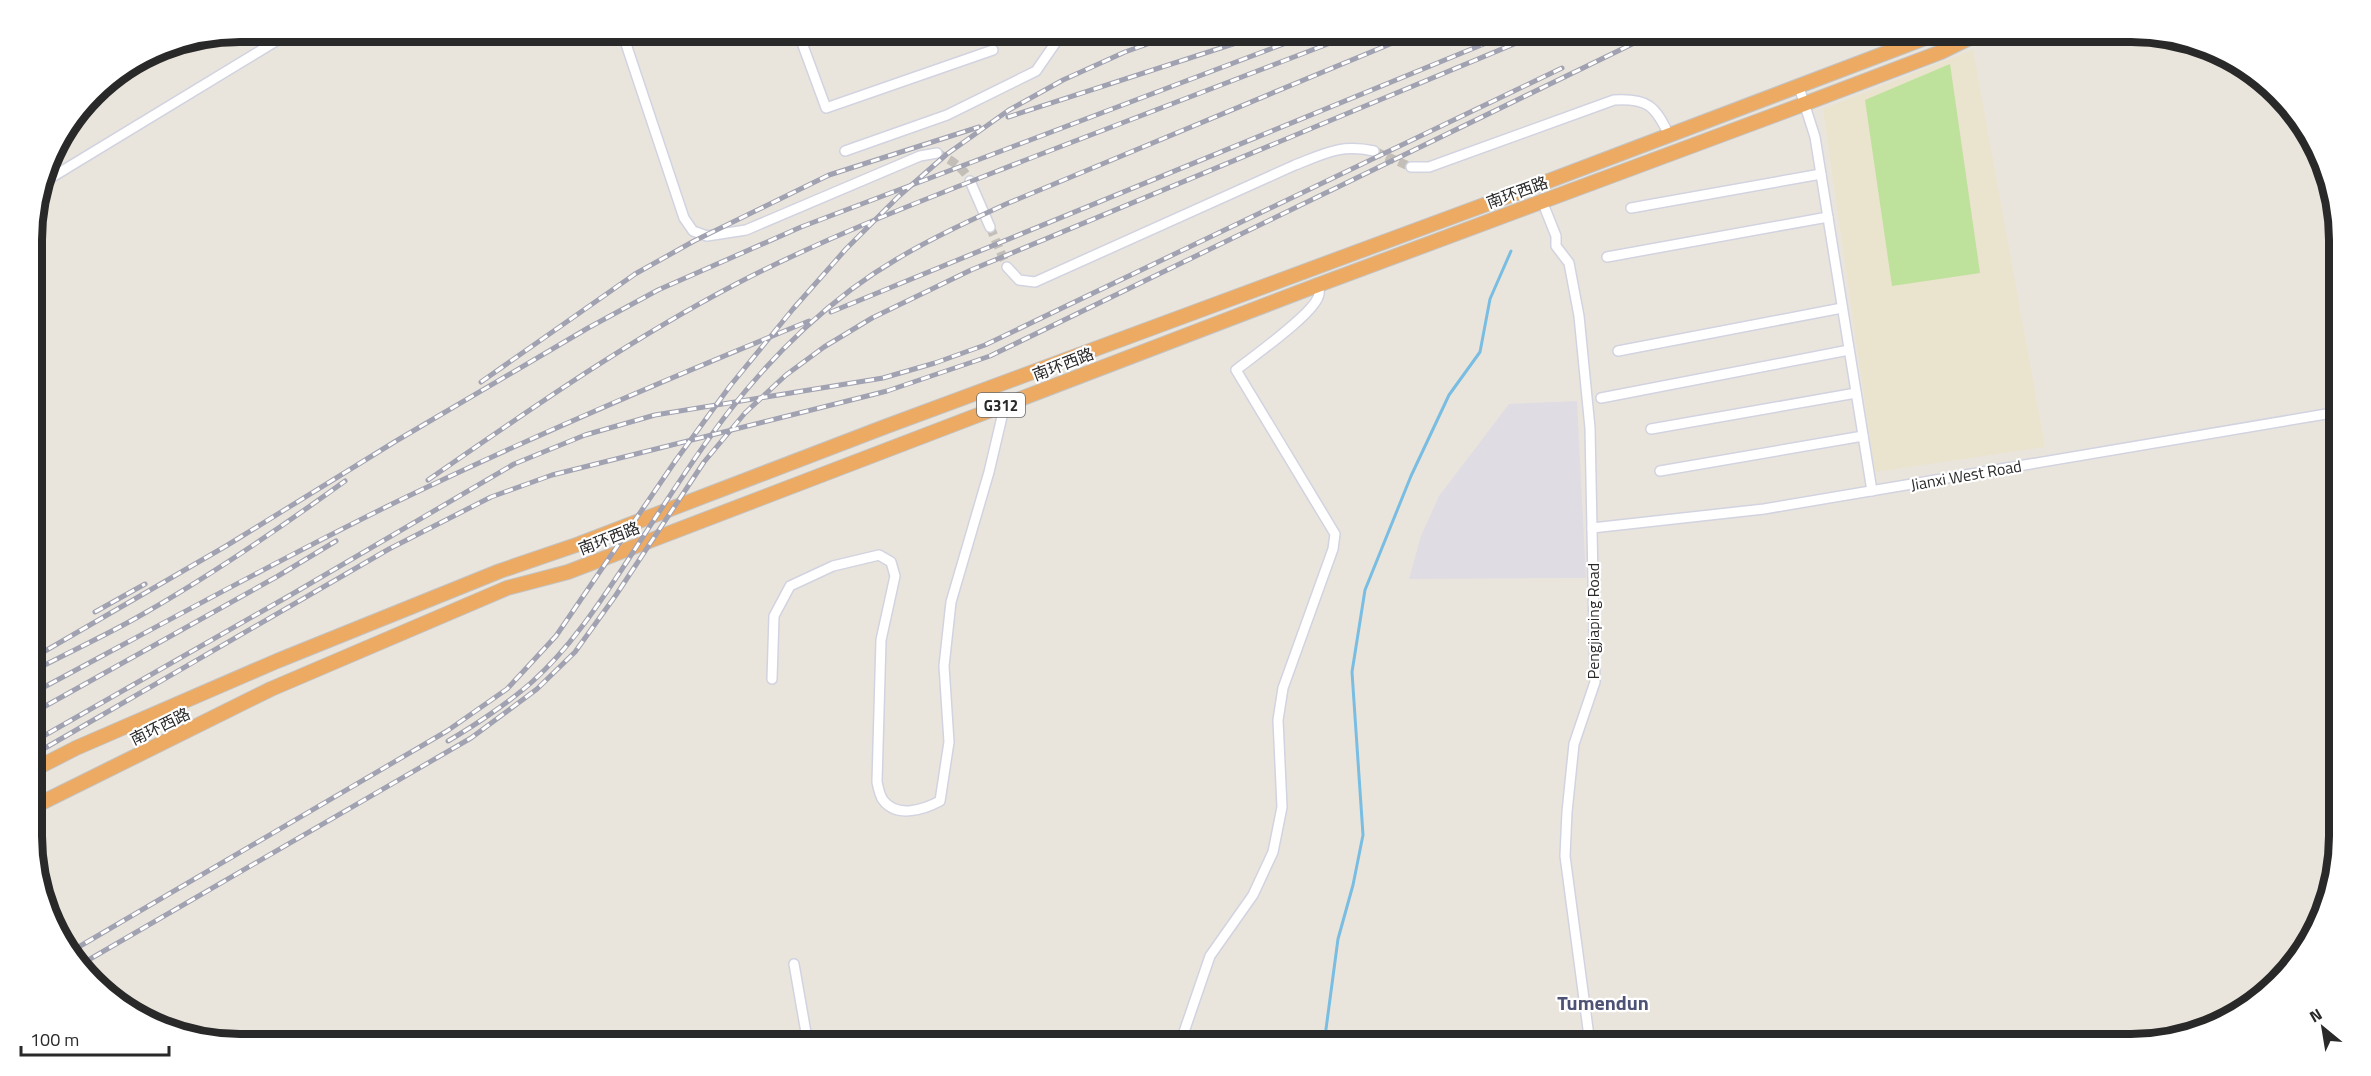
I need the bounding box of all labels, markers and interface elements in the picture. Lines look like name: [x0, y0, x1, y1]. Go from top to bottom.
street label: 南环西路: [1483, 170, 1551, 214]
street label: 南环西路: [1029, 341, 1097, 387]
road number: G312: [977, 393, 1025, 417]
street label: Jianxi West Road: [1909, 453, 2023, 497]
street label: 南环西路: [575, 515, 643, 561]
street label: Pengjiaping Road: [1581, 563, 1605, 679]
street label: 南环西路: [126, 701, 194, 751]
district label: Tumendun: [1557, 987, 1649, 1018]
north arrow: [2293, 998, 2353, 1058]
text: N: [2305, 1002, 2326, 1028]
scale bar: [21, 1019, 170, 1057]
text: 100 m: [30, 1026, 79, 1053]

